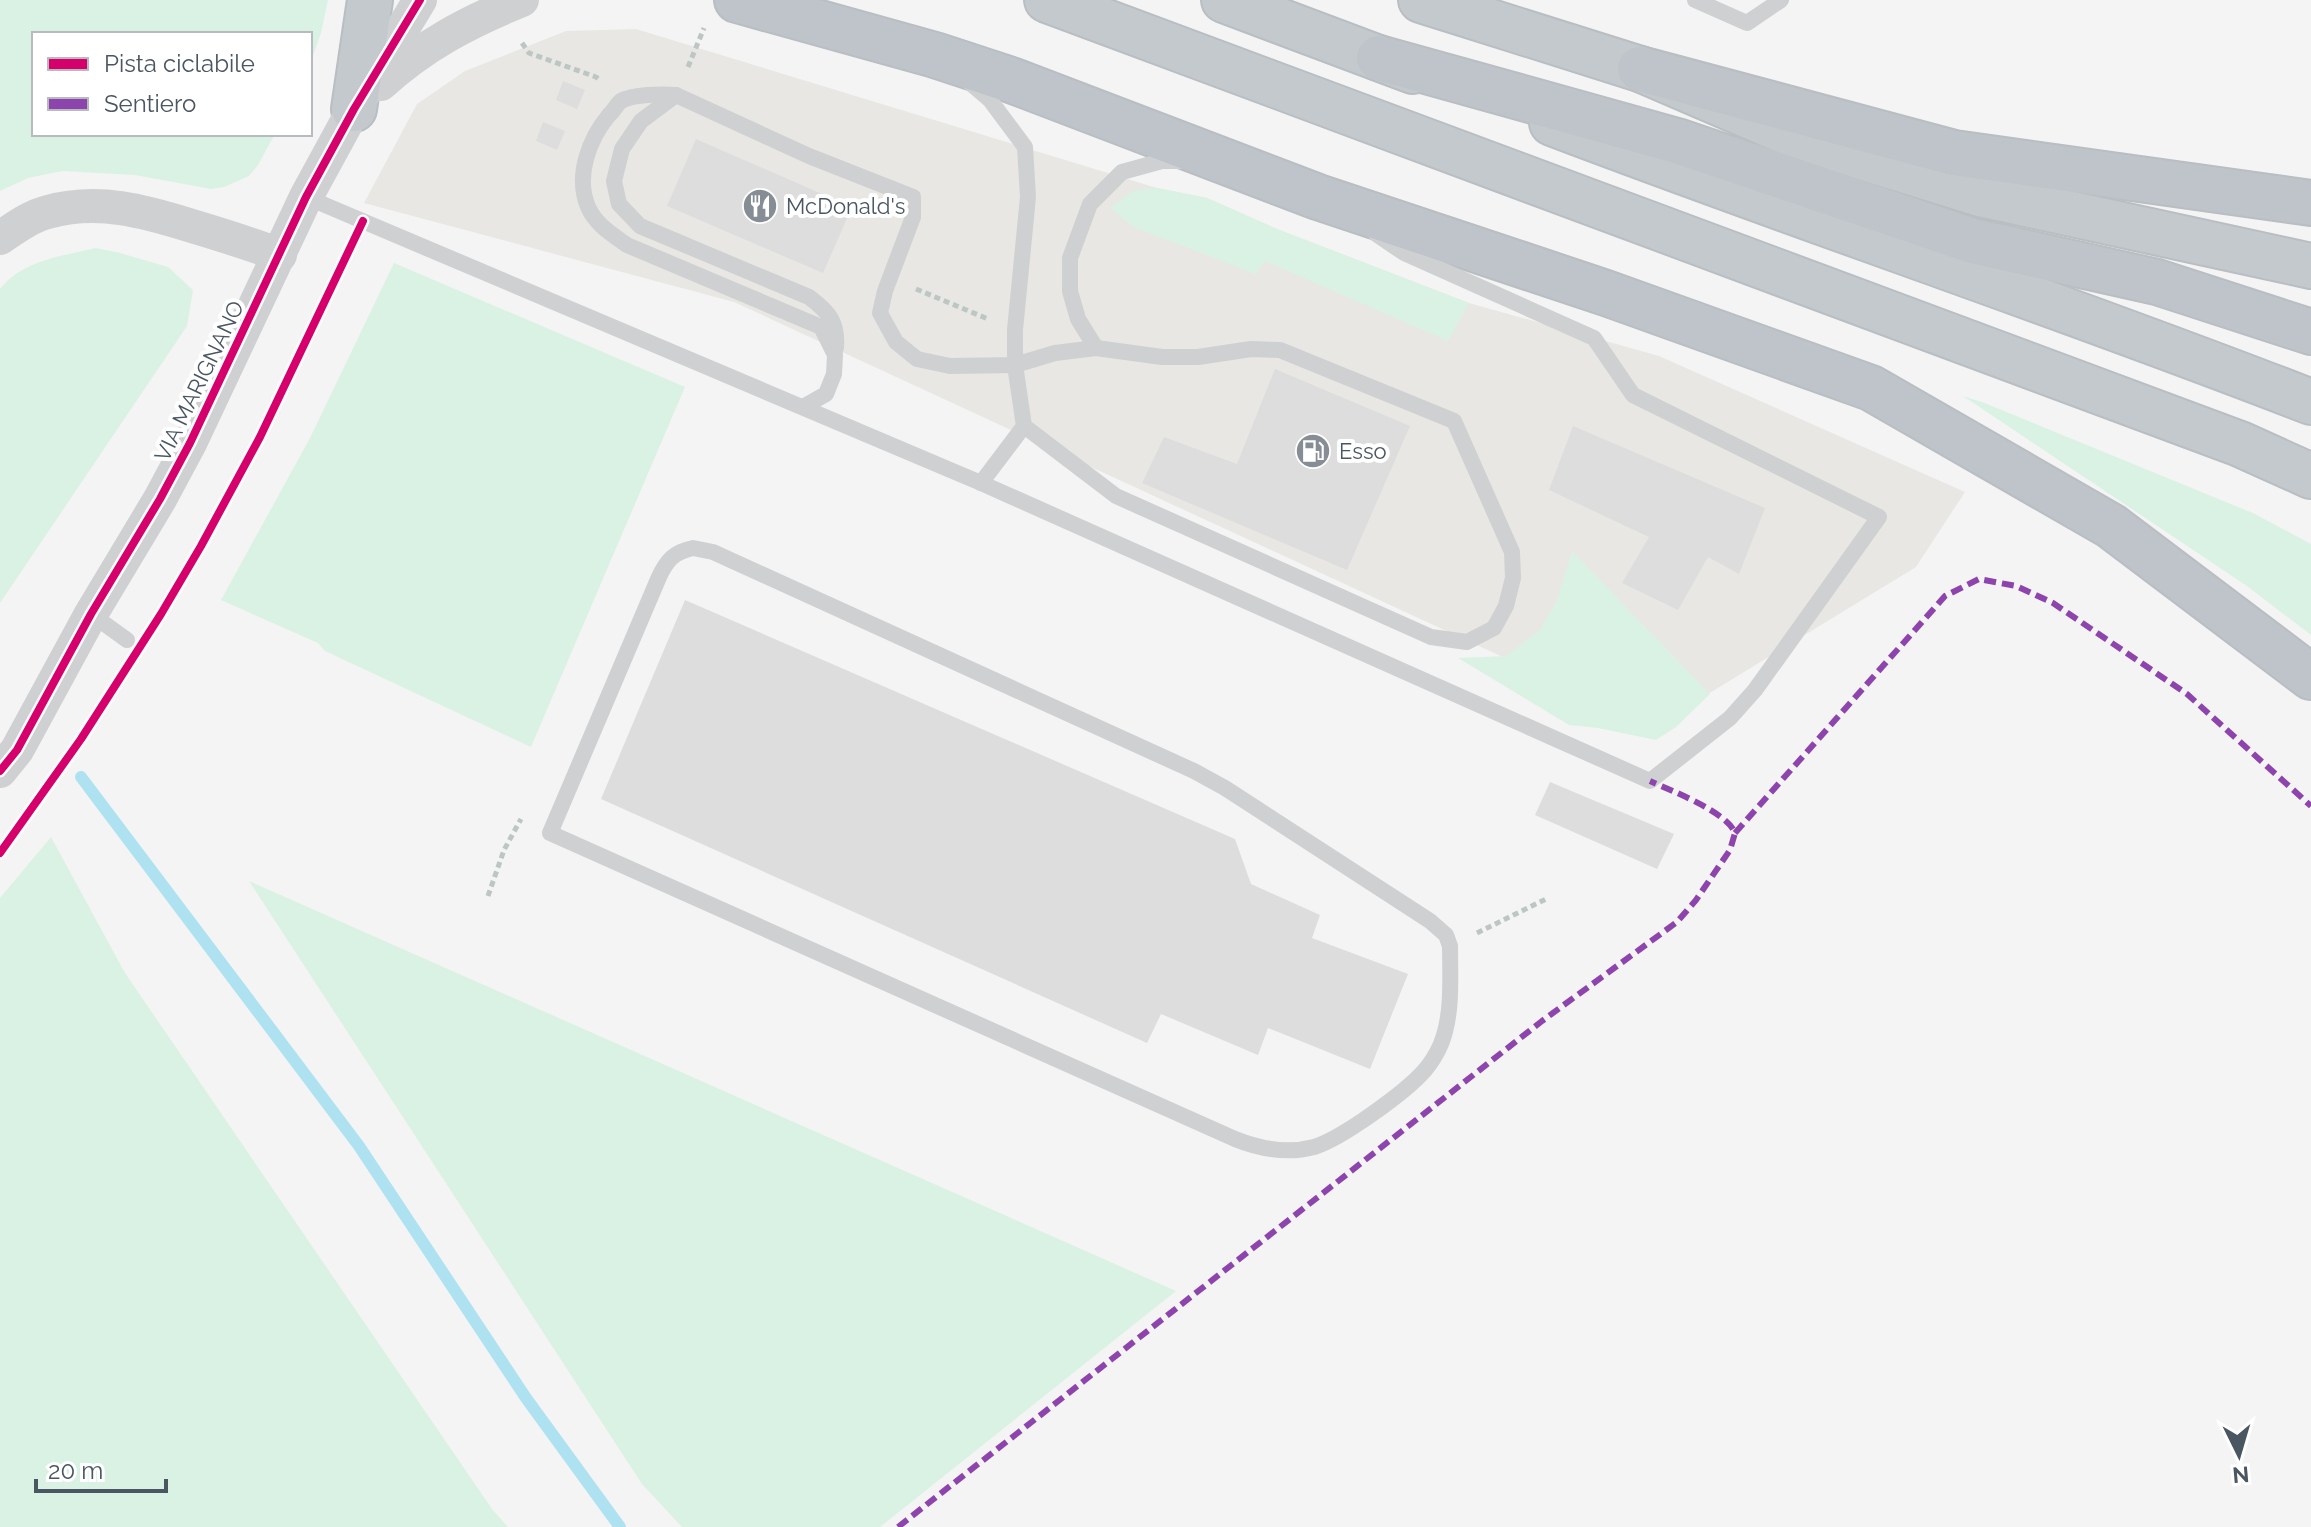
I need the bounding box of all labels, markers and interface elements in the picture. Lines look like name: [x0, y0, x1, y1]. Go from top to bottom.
legend: [32, 32, 312, 136]
text: Pista ciclabile: [104, 49, 255, 78]
text: Sentiero: [104, 89, 196, 118]
restaurant icon: McDonald's: [741, 187, 779, 225]
place label: McDonald's: [786, 193, 905, 219]
street label: VIA MARIGNANO: [149, 297, 249, 465]
fuel station icon: Esso: [1294, 432, 1332, 470]
place label: Esso: [1339, 438, 1387, 464]
north arrow: [2199, 1415, 2279, 1495]
scale bar: [36, 1443, 166, 1493]
text: 20 m: [48, 1456, 103, 1485]
text: N: [2231, 1461, 2250, 1489]

